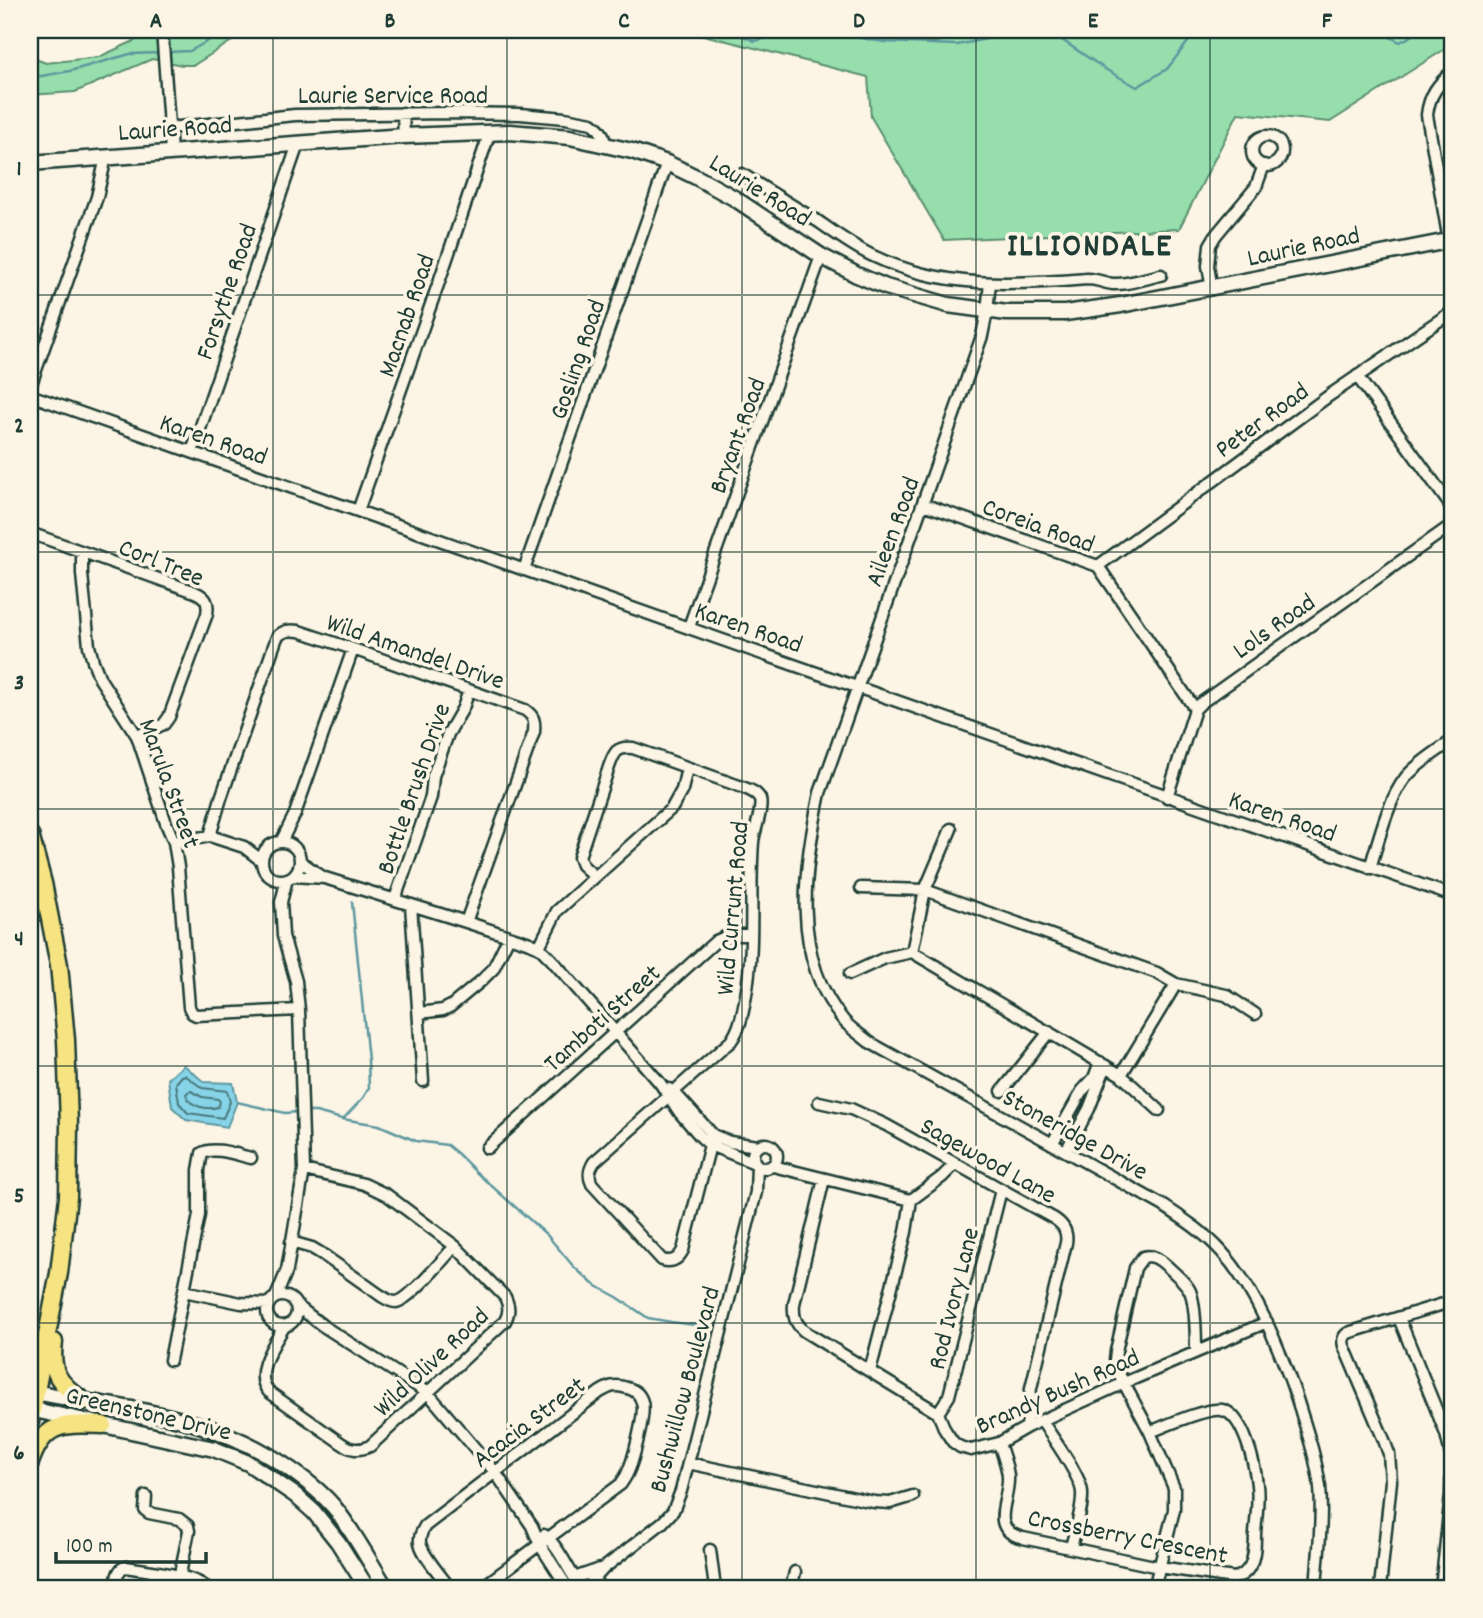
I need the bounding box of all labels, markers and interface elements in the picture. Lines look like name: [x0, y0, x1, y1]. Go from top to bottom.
text: A: [150, 6, 162, 39]
text: B: [385, 6, 396, 39]
text: C: [618, 6, 630, 39]
text: D: [853, 6, 865, 39]
text: E: [1088, 6, 1099, 39]
text: F: [1322, 6, 1333, 39]
street label: Laurie Service Road: [298, 79, 488, 116]
street label: Laurie Road: [117, 108, 234, 153]
street label: Laurie Road: [701, 146, 817, 238]
text: 1: [16, 154, 22, 187]
street label: Laurie Road: [1244, 218, 1364, 278]
street label: Forsythe Road: [188, 219, 269, 365]
district label: ILLIONDALE: [1007, 225, 1173, 272]
street label: Macnab Road: [370, 250, 447, 383]
street label: Gosling Road: [542, 295, 617, 425]
street label: Bryant Road: [701, 373, 777, 499]
street label: Peter Road: [1208, 375, 1318, 469]
street label: Karen Road: [154, 406, 272, 477]
text: 2: [14, 411, 24, 444]
street label: Aileen Road: [857, 472, 931, 592]
street label: Coreia Road: [976, 490, 1099, 565]
street label: Corl Tree: [112, 530, 209, 598]
street label: Lols Road: [1226, 586, 1324, 670]
street label: Karen Road: [689, 594, 807, 665]
street label: Wild Amandel Drive: [321, 606, 509, 701]
text: 3: [14, 668, 24, 701]
street label: Bottle Brush Drive: [369, 699, 462, 880]
street label: Marula Street: [127, 714, 208, 855]
street label: Karen Road: [1223, 783, 1341, 854]
street label: Wild Currunt Road: [708, 820, 761, 997]
text: 4: [14, 924, 24, 957]
street label: Tamboti Street: [536, 956, 671, 1082]
street label: Stoneridge Drive: [995, 1081, 1154, 1191]
street label: Sagewood Lane: [912, 1109, 1062, 1215]
text: 5: [14, 1181, 24, 1214]
street label: Rod Ivory Lane: [920, 1224, 991, 1374]
street label: Bushwillow Boulevard: [641, 1283, 732, 1497]
street label: Wild Olive Road: [366, 1300, 499, 1427]
street label: Brandy Bush Road: [971, 1341, 1146, 1446]
street label: Acacia Street: [466, 1369, 595, 1479]
street label: Greenstone Drive: [62, 1378, 235, 1452]
text: 6: [13, 1438, 25, 1471]
street label: Crossberry Crescent: [1024, 1501, 1231, 1576]
scale bar: [56, 1520, 206, 1564]
text: 100 m: [66, 1533, 113, 1563]

